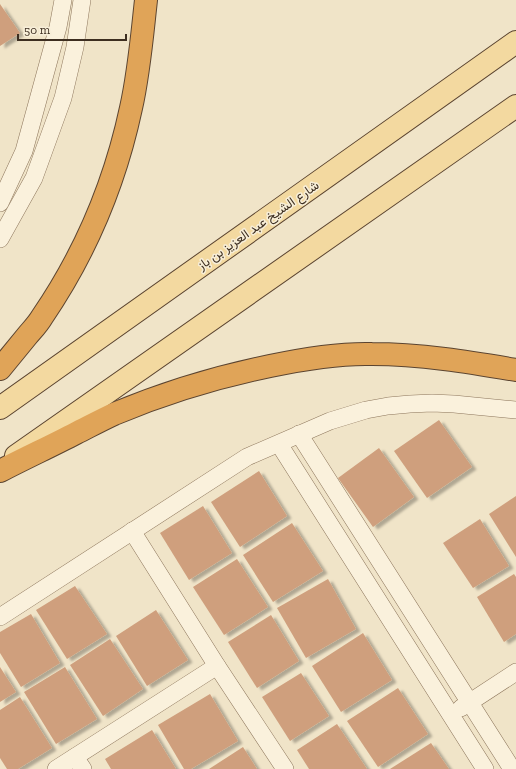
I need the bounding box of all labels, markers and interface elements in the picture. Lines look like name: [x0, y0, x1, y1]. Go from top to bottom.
scale bar: [18, 16, 126, 42]
text: 50 m: [24, 23, 51, 37]
street label: شارع الشيخ عبد العزيز بن باز: [194, 177, 323, 275]

